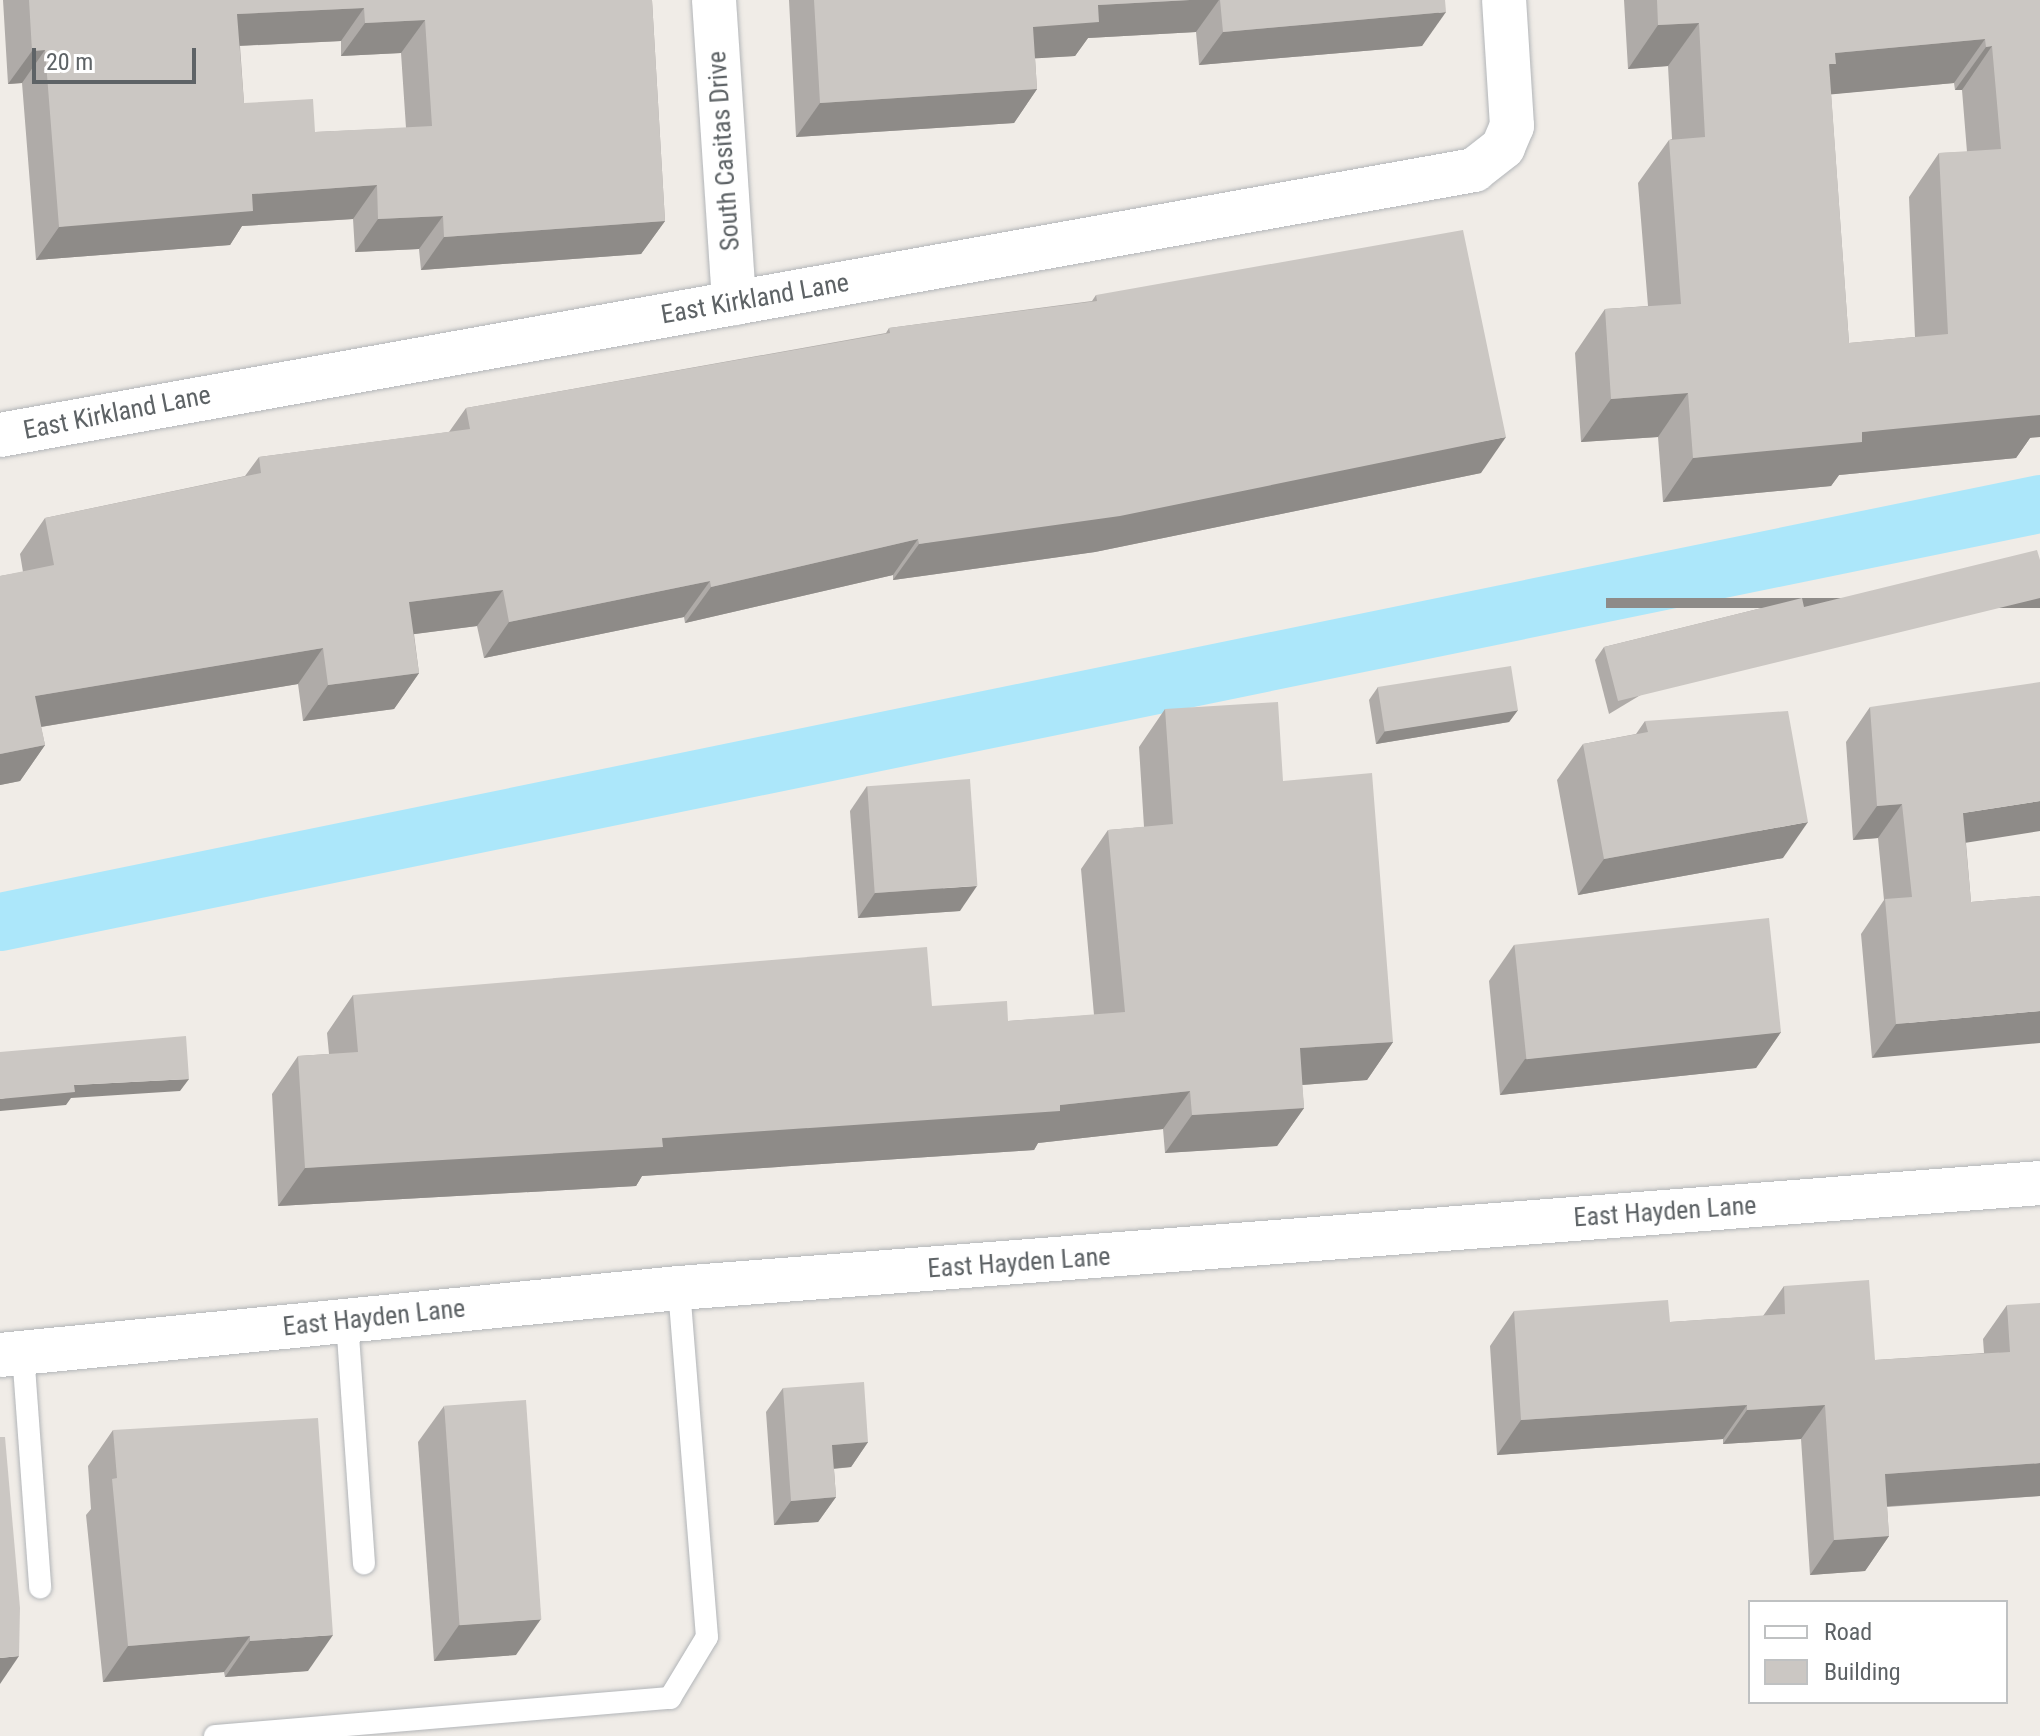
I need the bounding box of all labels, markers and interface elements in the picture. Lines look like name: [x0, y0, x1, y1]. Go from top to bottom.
scale bar: [36, 32, 200, 82]
text: 20 m: [46, 48, 93, 76]
street label: South Casitas Drive: [701, 50, 747, 252]
street label: East Kirkland Lane: [659, 267, 851, 331]
street label: East Kirkland Lane: [21, 380, 213, 446]
street label: East Hayden Lane: [1573, 1190, 1757, 1234]
street label: East Hayden Lane: [927, 1241, 1111, 1285]
street label: East Hayden Lane: [281, 1293, 467, 1343]
legend: [1748, 1600, 2008, 1704]
text: Road: [1824, 1618, 1872, 1646]
text: Building: [1824, 1658, 1901, 1686]

